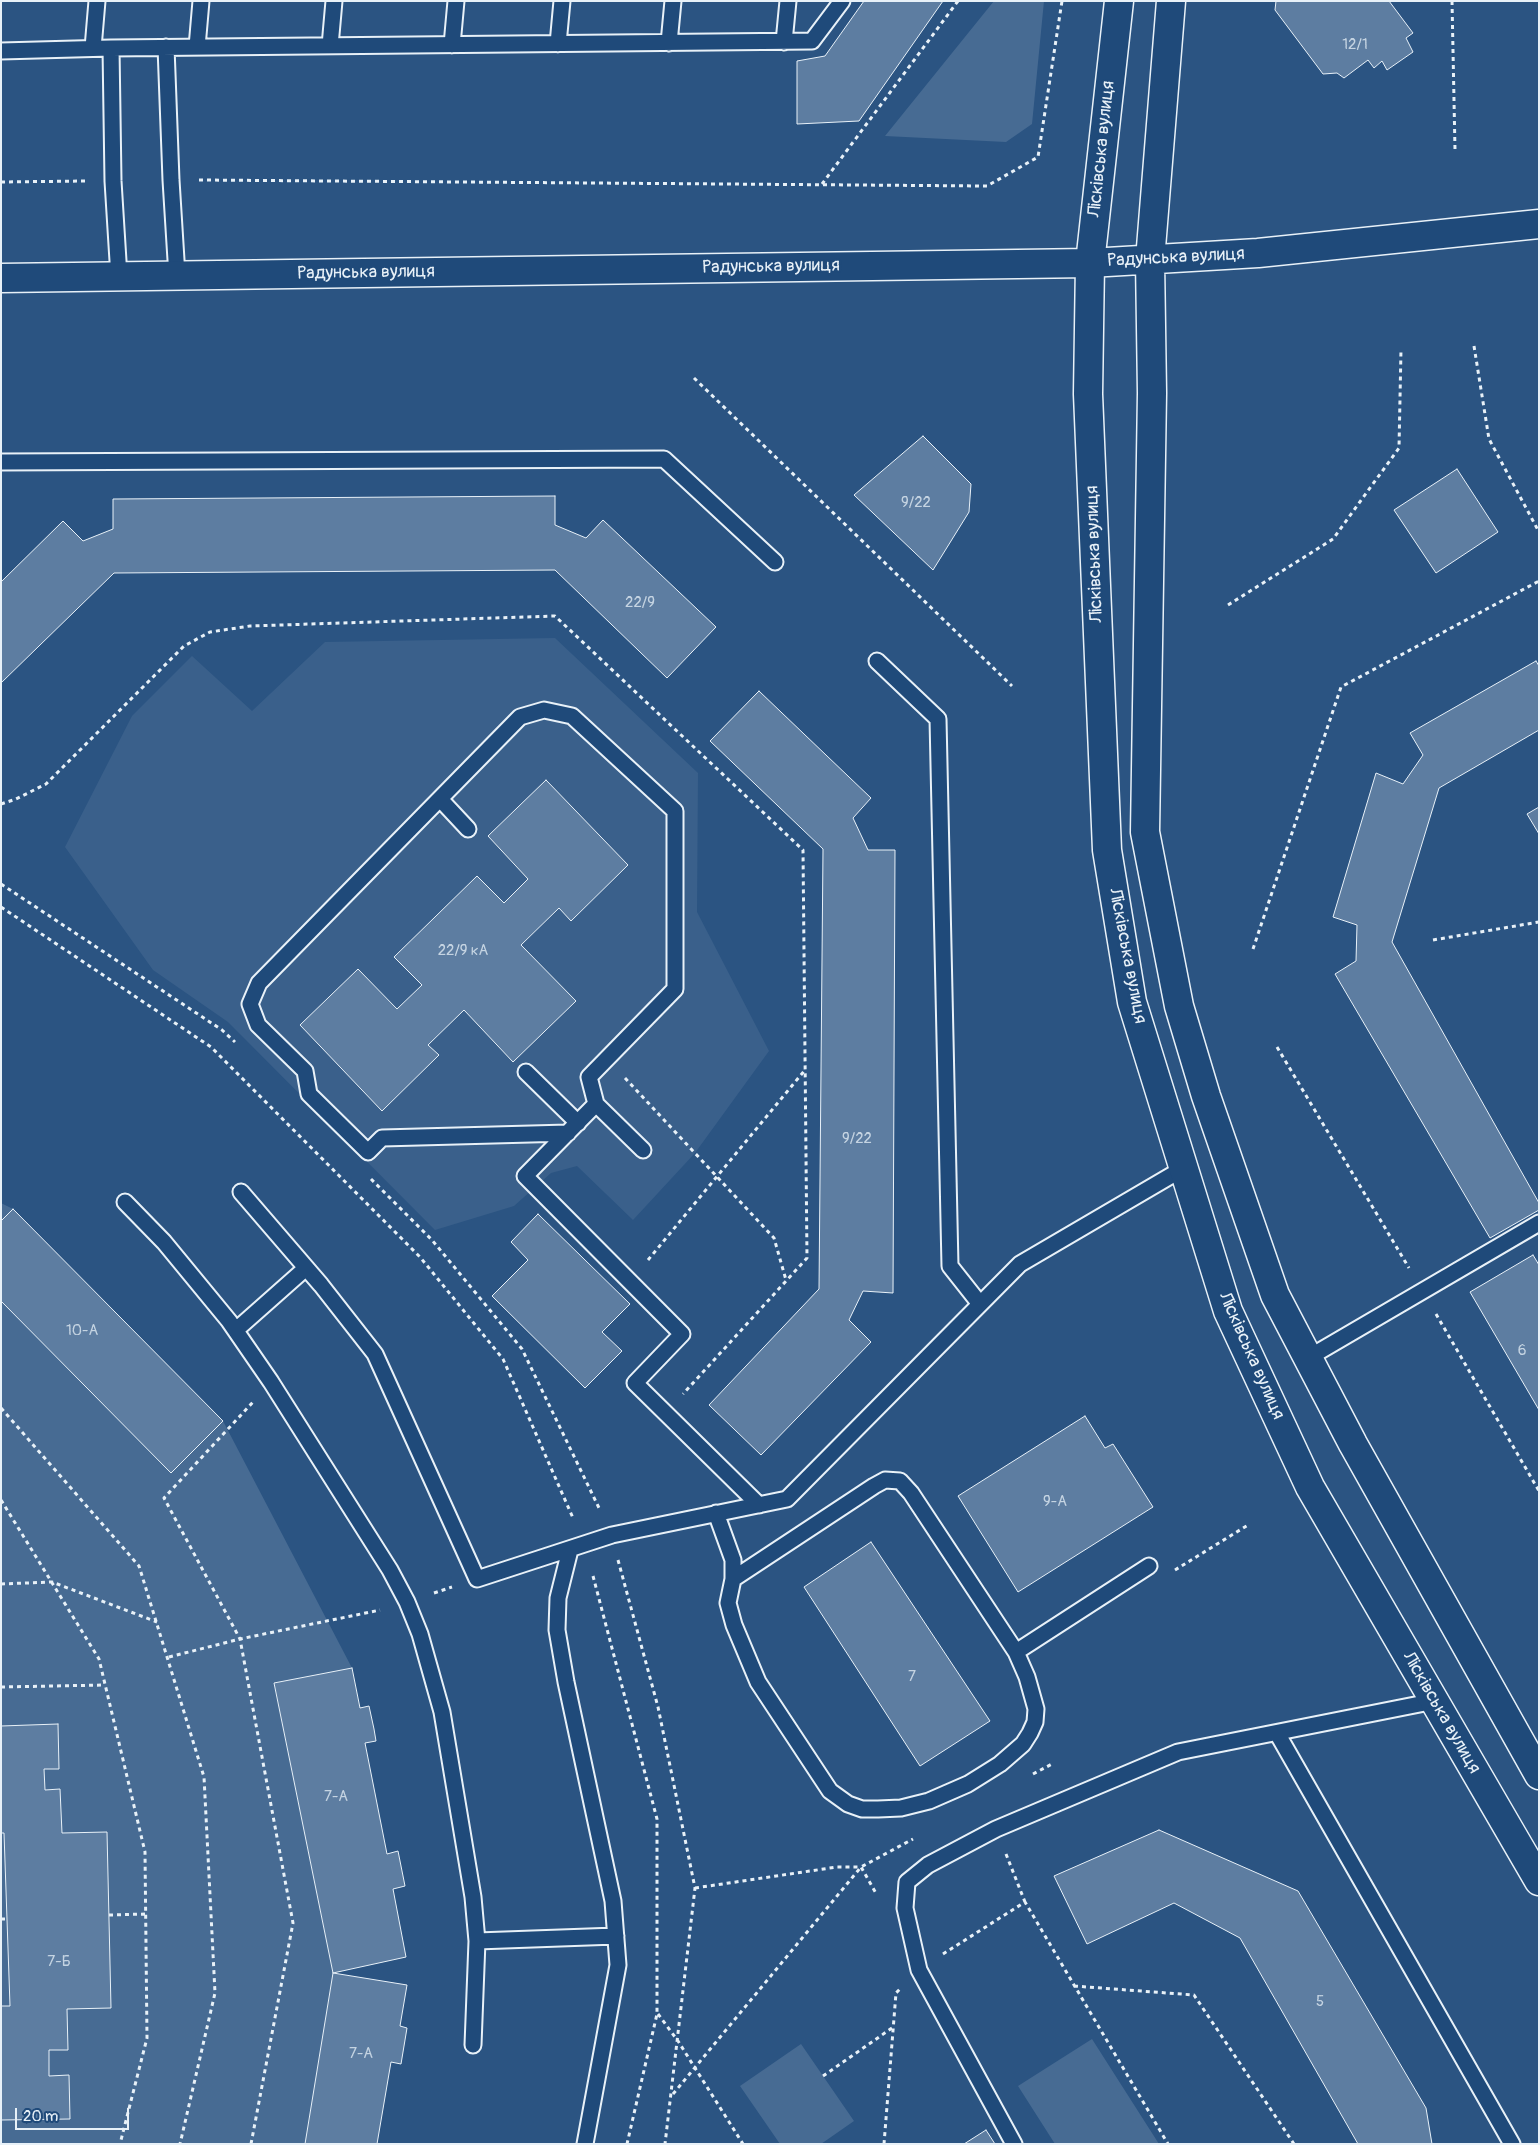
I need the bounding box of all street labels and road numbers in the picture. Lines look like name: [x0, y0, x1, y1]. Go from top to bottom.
street label: Лісківська вулиця: [1084, 80, 1120, 218]
street label: Радунська вулиця: [1107, 244, 1245, 272]
street label: Радунська вулиця: [702, 255, 840, 279]
street label: Радунська вулиця: [297, 261, 435, 285]
street label: Лісківська вулиця: [1082, 485, 1108, 623]
street label: Лісківська вулиця: [1103, 887, 1151, 1025]
street label: Лісківська вулиця: [1213, 1289, 1289, 1423]
street label: Лісківська вулиця: [1397, 1648, 1485, 1778]

